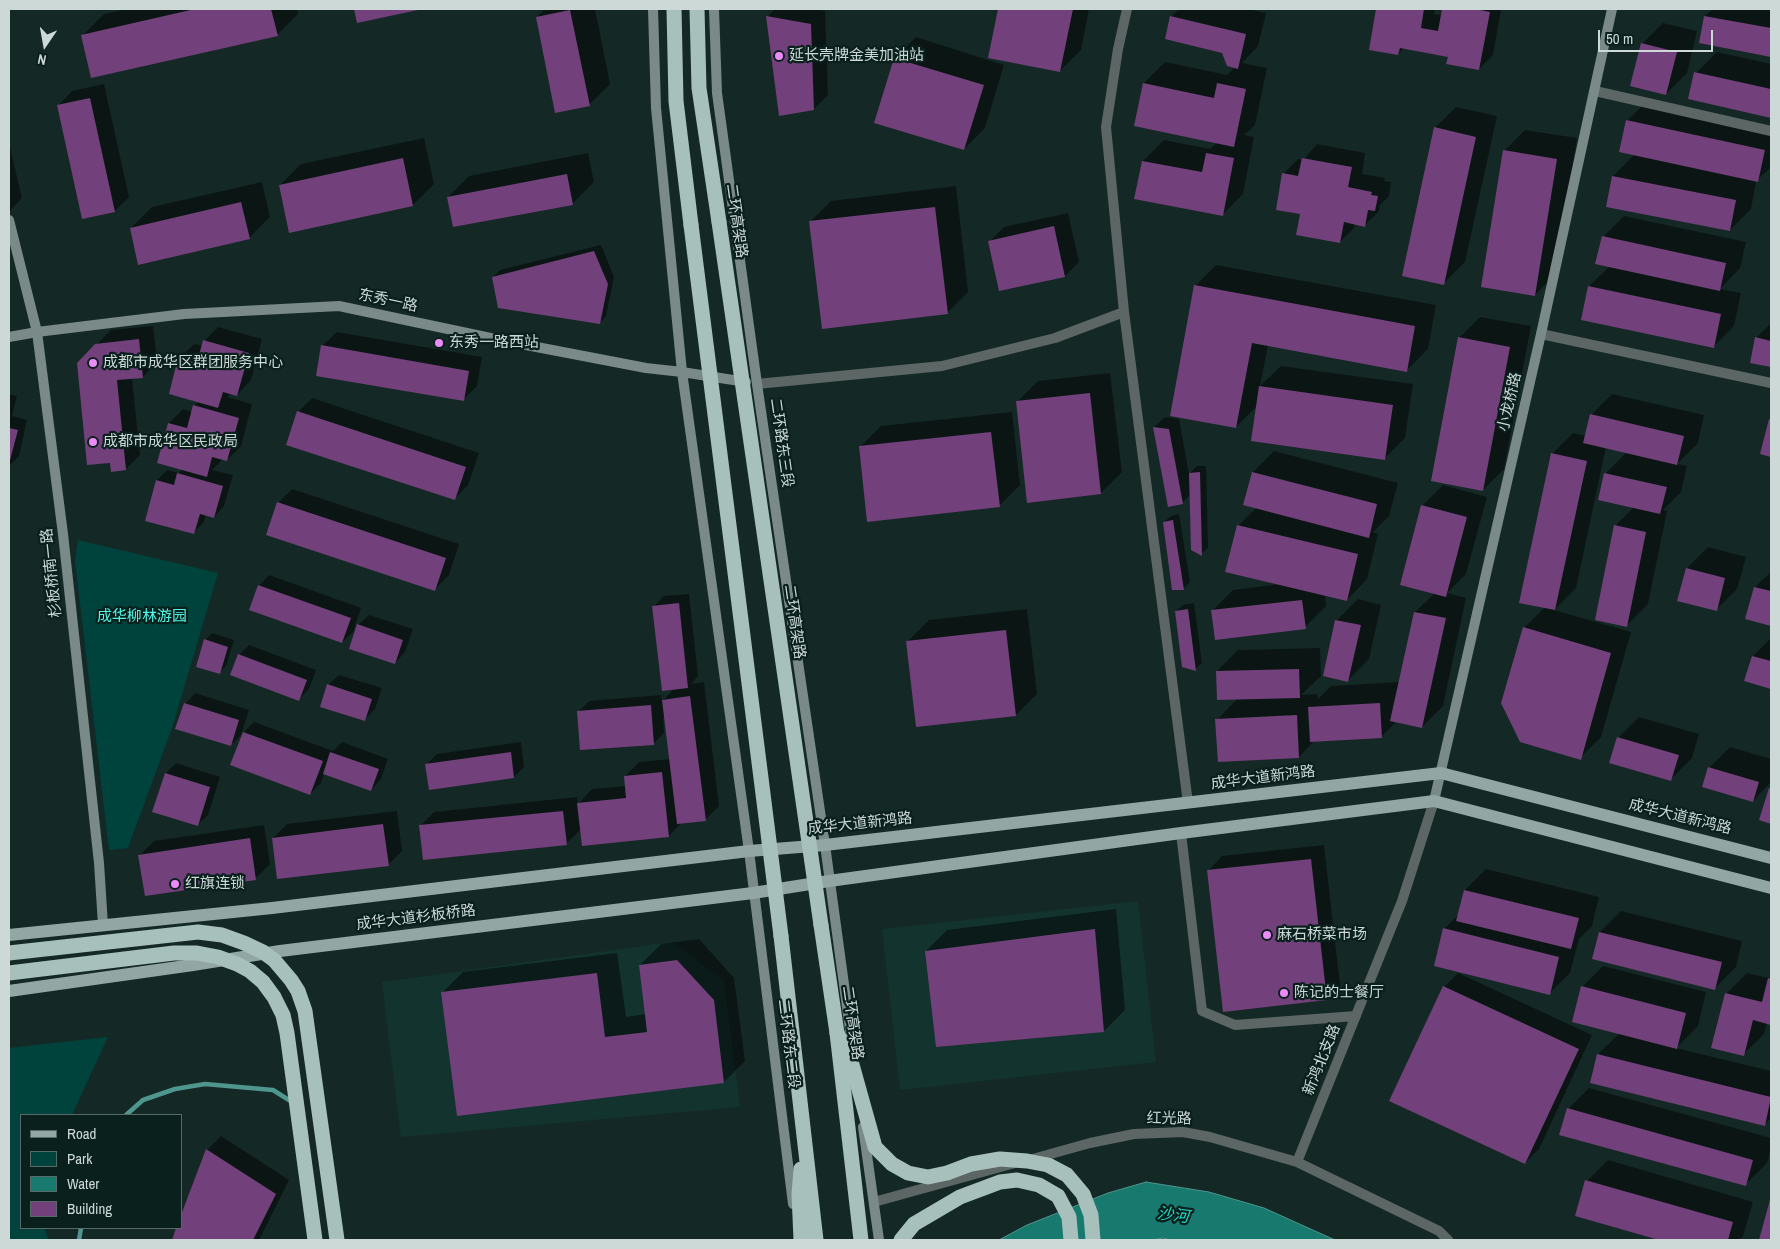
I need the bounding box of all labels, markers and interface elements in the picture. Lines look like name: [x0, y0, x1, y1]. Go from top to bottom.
north arrow: [20, 20, 70, 70]
scale bar: [1600, 20, 1715, 52]
text: 50 m: [1606, 28, 1633, 49]
place label: 延长壳牌金美加油站: [789, 47, 924, 65]
text: N: [36, 50, 48, 69]
marker: 延长壳牌金美加油站: [773, 50, 785, 62]
street label: 二环高架路: [722, 183, 750, 259]
street label: 东秀一路: [357, 286, 419, 316]
place label: 东秀一路西站: [449, 334, 539, 352]
marker: 东秀一路西站: [433, 337, 445, 349]
place label: 成都市成华区群团服务中心: [103, 354, 283, 372]
marker: 成都市成华区群团服务中心: [87, 357, 99, 369]
street label: 小龙桥路: [1494, 371, 1526, 433]
street label: 二环路东三段: [766, 397, 796, 489]
place label: 成都市成华区民政局: [103, 433, 238, 451]
marker: 成都市成华区民政局: [87, 436, 99, 448]
street label: 杉板桥南一路: [38, 527, 66, 619]
street label: 二环高架路: [780, 584, 808, 660]
park label: 成华柳林游园: [97, 608, 187, 626]
street label: 成华大道新鸿路: [1210, 763, 1316, 793]
street label: 成华大道新鸿路: [1627, 796, 1733, 838]
street label: 成华大道新鸿路: [807, 810, 913, 838]
place label: 红旗连锁: [185, 875, 245, 893]
marker: 红旗连锁: [169, 878, 181, 890]
street label: 成华大道杉板桥路: [355, 902, 477, 934]
place label: 麻石桥菜市场: [1277, 926, 1367, 944]
marker: 麻石桥菜市场: [1261, 929, 1273, 941]
place label: 陈记的士餐厅: [1294, 984, 1384, 1002]
street label: 二环高架路: [838, 985, 866, 1061]
marker: 陈记的士餐厅: [1278, 987, 1290, 999]
street label: 二环路东二段: [774, 998, 802, 1090]
street label: 新鸿北支路: [1300, 1022, 1344, 1098]
street label: 红光路: [1146, 1110, 1192, 1128]
legend: [20, 1114, 182, 1229]
text: Road: [67, 1123, 96, 1144]
text: Park: [67, 1148, 92, 1169]
text: Water: [67, 1173, 99, 1194]
text: Building: [67, 1198, 112, 1219]
water label: 沙河: [1156, 1205, 1190, 1227]

